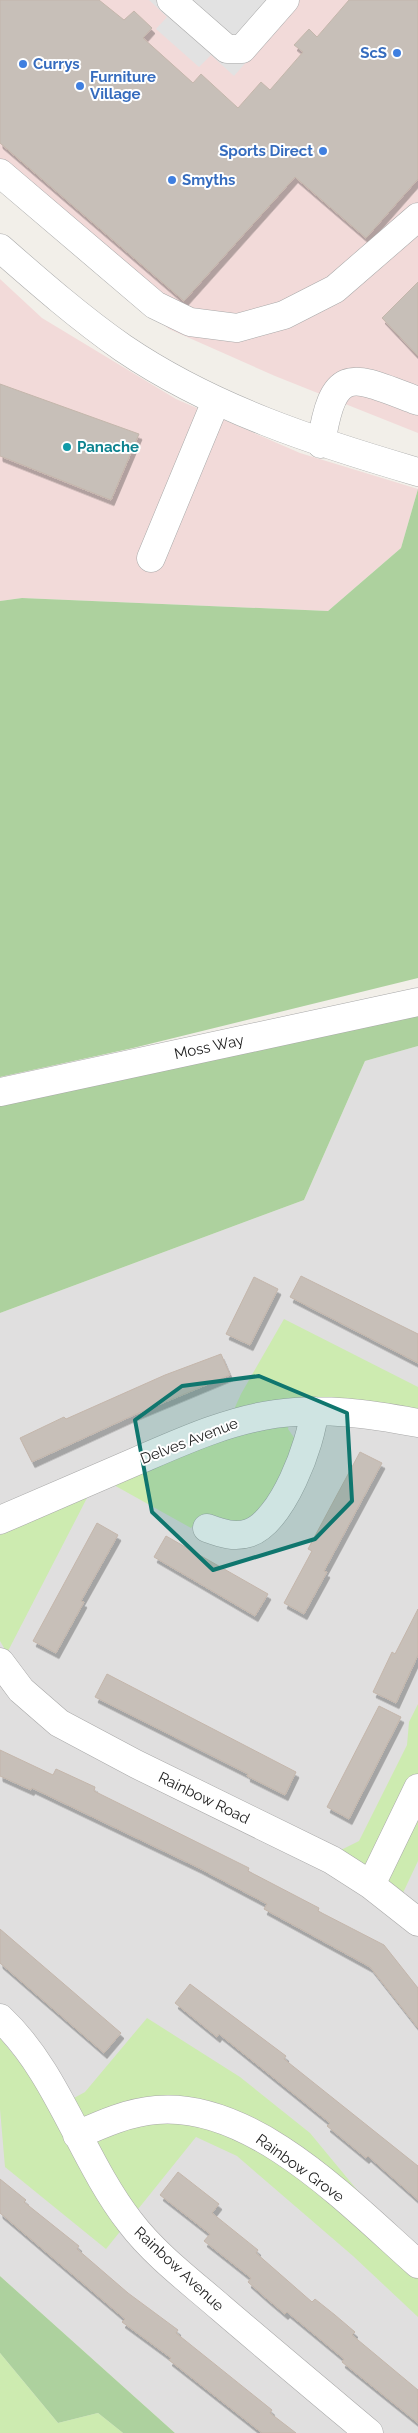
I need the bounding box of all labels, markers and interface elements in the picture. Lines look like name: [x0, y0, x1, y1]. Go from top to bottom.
place label: ScS: [360, 44, 387, 62]
marker: ScS: [391, 47, 403, 59]
place label: Currys: [33, 55, 80, 73]
marker: Currys: [17, 58, 29, 70]
place label: Furniture Village: [90, 68, 156, 103]
marker: Furniture Village: [74, 80, 86, 92]
place label: Sports Direct: [219, 142, 313, 160]
marker: Sports Direct: [317, 145, 329, 157]
place label: Smyths: [182, 171, 235, 189]
marker: Smyths: [166, 174, 178, 186]
place label: Panache: [77, 438, 139, 456]
marker: Panache: [61, 441, 73, 453]
street label: Moss Way: [173, 1031, 245, 1063]
street label: Delves Avenue: [138, 1414, 241, 1468]
street label: Rainbow Road: [155, 1768, 253, 1828]
street label: Rainbow Grove: [253, 2130, 348, 2206]
street label: Rainbow Avenue: [131, 2223, 228, 2315]

